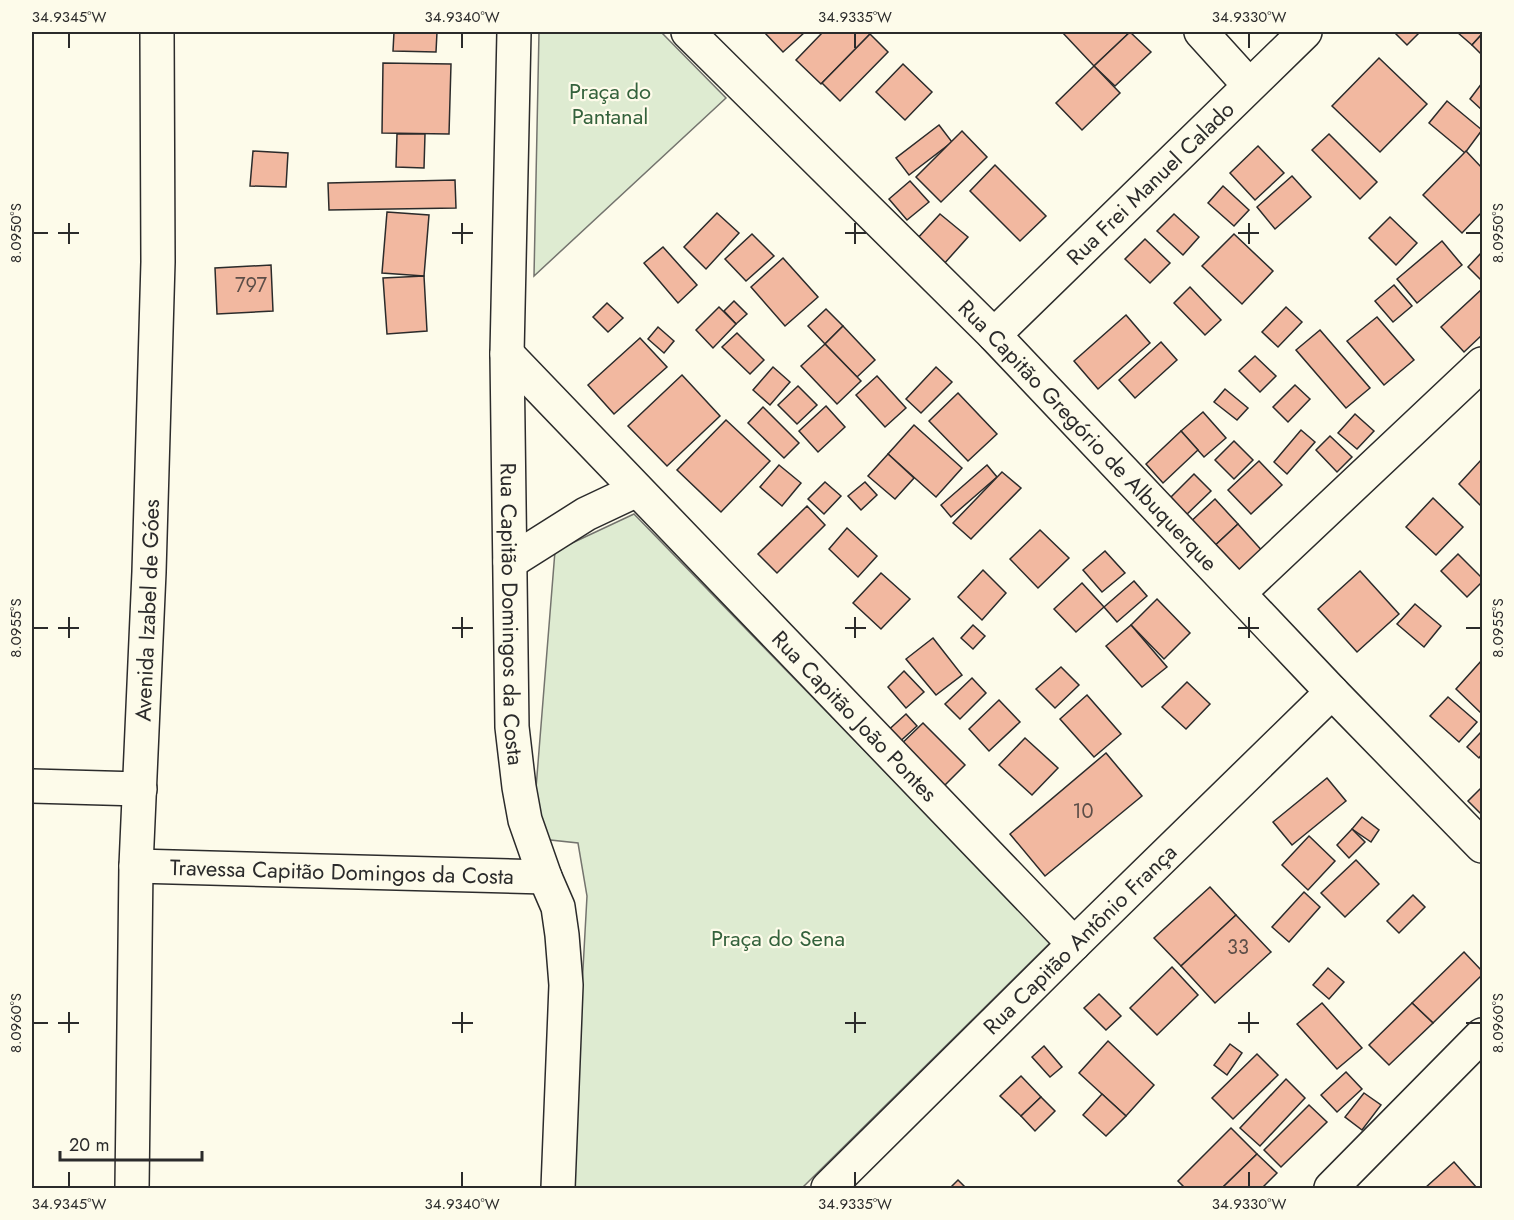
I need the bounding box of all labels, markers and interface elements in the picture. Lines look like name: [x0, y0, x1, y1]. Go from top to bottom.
text: 34.9345°W: [32, 6, 106, 28]
text: 34.9340°W: [424, 6, 500, 28]
text: 34.9335°W: [818, 6, 892, 28]
text: 34.9330°W: [1212, 6, 1286, 28]
park label: Praça do Pantanal: [569, 75, 651, 132]
street label: Rua Frei Manuel Calado: [1059, 94, 1241, 272]
text: 8.0950°S: [5, 203, 27, 263]
text: 8.0950°S: [1487, 203, 1509, 263]
house number: 797: [235, 271, 267, 300]
street label: Rua Capitão Gregório de Albuquerque: [951, 292, 1225, 578]
street label: Rua Capitão Domingos da Costa: [492, 462, 532, 767]
street label: Avenida Izabel de Góes: [126, 498, 167, 722]
text: 8.0955°S: [5, 598, 27, 658]
text: 8.0955°S: [1487, 598, 1509, 658]
street label: Rua Capitão João Pontes: [765, 623, 945, 809]
house number: 10: [1073, 797, 1094, 826]
street label: Rua Capitão Antônio França: [976, 836, 1184, 1042]
street label: Travessa Capitão Domingos da Costa: [170, 851, 514, 892]
park label: Praça do Sena: [711, 922, 845, 954]
house number: 33: [1227, 933, 1249, 962]
text: 8.0960°S: [5, 993, 27, 1053]
text: 8.0960°S: [1487, 993, 1509, 1053]
scale bar: [60, 1124, 202, 1162]
text: 20 m: [69, 1132, 109, 1158]
text: 34.9345°W: [32, 1193, 106, 1215]
text: 34.9340°W: [424, 1193, 500, 1215]
text: 34.9335°W: [818, 1193, 892, 1215]
text: 34.9330°W: [1212, 1193, 1286, 1215]

